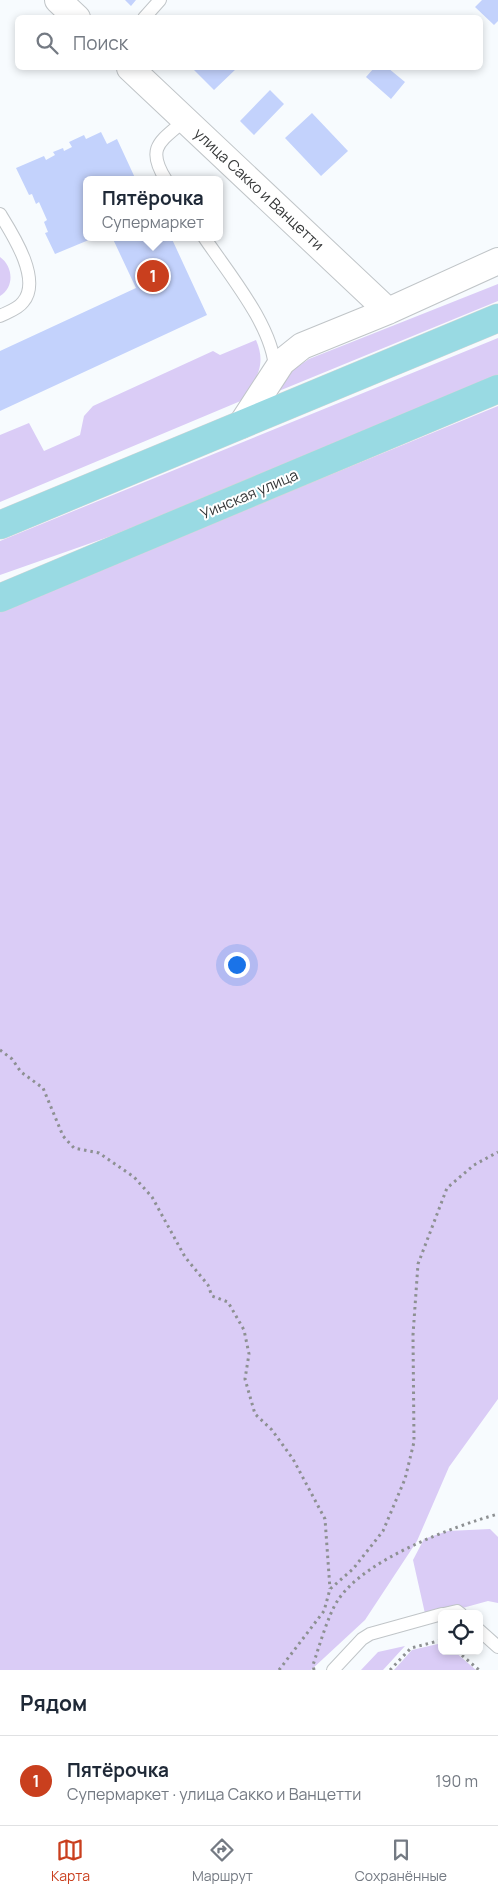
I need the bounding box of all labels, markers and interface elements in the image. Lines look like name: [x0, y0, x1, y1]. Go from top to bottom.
search box: [15, 15, 483, 70]
icon: search: [33, 29, 61, 57]
text: Поиск: [73, 30, 128, 56]
street label: улица Сакко и Ванцетти: [189, 123, 329, 255]
popup: [83, 176, 223, 241]
text: Пятёрочка: [102, 185, 204, 211]
text: Супермаркет: [102, 211, 204, 233]
pin: 1: [137, 257, 169, 295]
street label: Уинская улица: [197, 464, 301, 524]
your location: [224, 952, 250, 978]
map controls: [438, 1610, 483, 1655]
button: locate: [438, 1610, 483, 1655]
text: Рядом: [20, 1689, 87, 1717]
text: Пятёрочка: [67, 1757, 169, 1783]
text: 1: [32, 1770, 40, 1792]
text: 190 m: [435, 1770, 478, 1792]
text: Супермаркет · улица Сакко и Ванцетти: [67, 1783, 361, 1805]
tab: Карта: [51, 1836, 90, 1885]
tab: Маршрут: [192, 1836, 253, 1885]
tab: Сохранённые: [355, 1836, 447, 1885]

